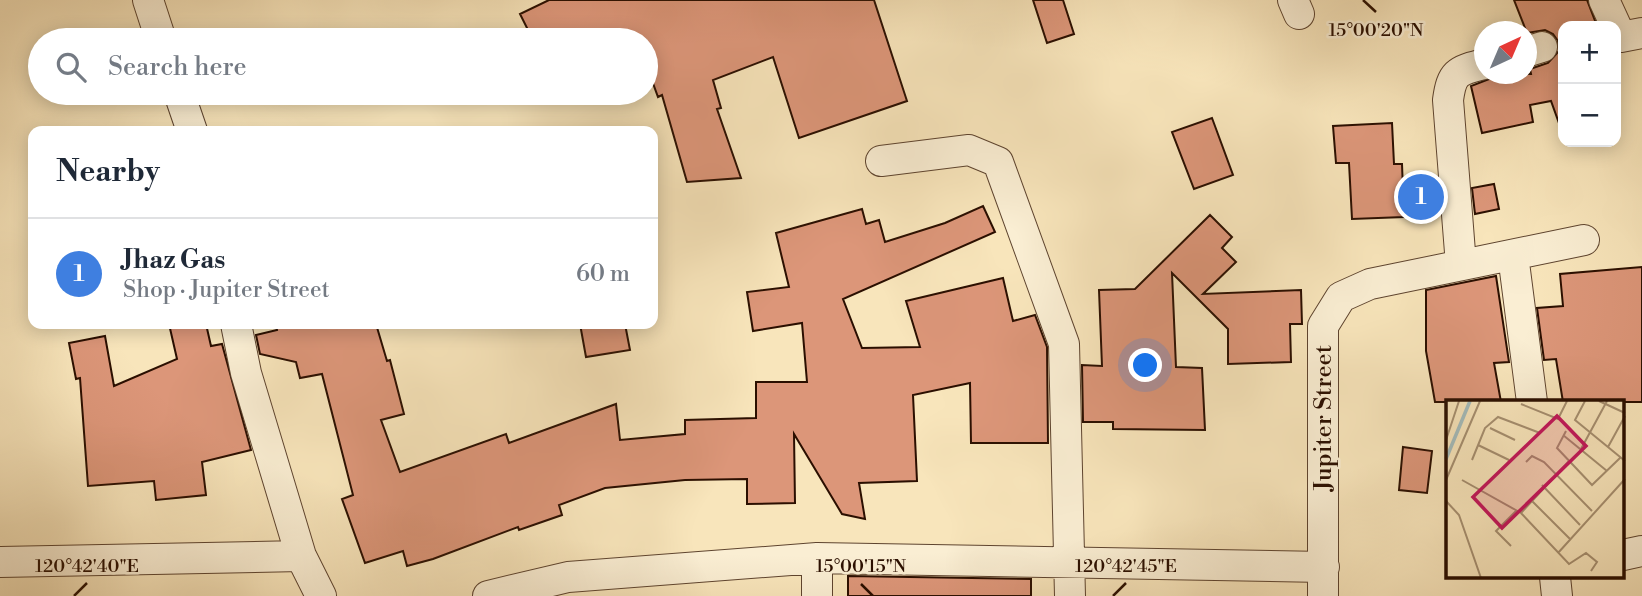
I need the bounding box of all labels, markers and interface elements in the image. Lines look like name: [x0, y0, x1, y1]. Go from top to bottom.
text: 15°00'20"N: [1329, 19, 1424, 42]
north arrow: [1474, 21, 1537, 84]
map controls: [1558, 21, 1621, 147]
button: +: [1558, 21, 1621, 84]
search box: [28, 28, 658, 105]
icon: search: [52, 48, 90, 86]
text: Search here: [108, 51, 247, 83]
button: −: [1558, 84, 1621, 147]
text: Nearby: [56, 153, 160, 191]
pin: 1: [1398, 171, 1444, 223]
text: Jhaz Gas: [123, 244, 226, 276]
text: 1: [73, 260, 85, 288]
text: 60 m: [576, 260, 630, 288]
text: Shop · Jupiter Street: [123, 276, 330, 304]
street label: Jupiter Street: [1309, 344, 1339, 492]
your location: [1128, 348, 1162, 382]
inset map: [1446, 400, 1624, 578]
text: 120°42'40"E: [35, 555, 139, 578]
text: 15°00'15"N: [816, 555, 907, 578]
text: 120°42'45"E: [1075, 555, 1177, 578]

